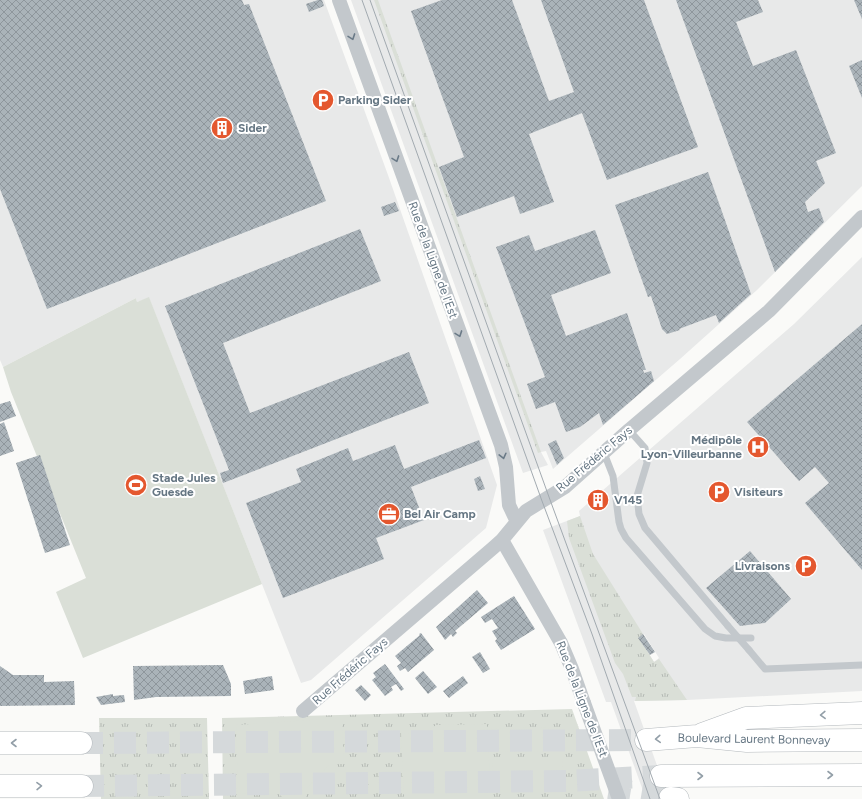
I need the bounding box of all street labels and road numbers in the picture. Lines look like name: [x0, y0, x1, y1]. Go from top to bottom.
street label: Rue de la Ligne de l'Est: [405, 200, 461, 321]
street label: Rue Frédéric Fays: [553, 423, 635, 495]
street label: Rue Frédéric Fays: [310, 634, 391, 707]
street label: Rue de la Ligne de l'Est: [553, 639, 611, 759]
street label: Boulevard Laurent Bonnevay: [678, 731, 831, 747]

